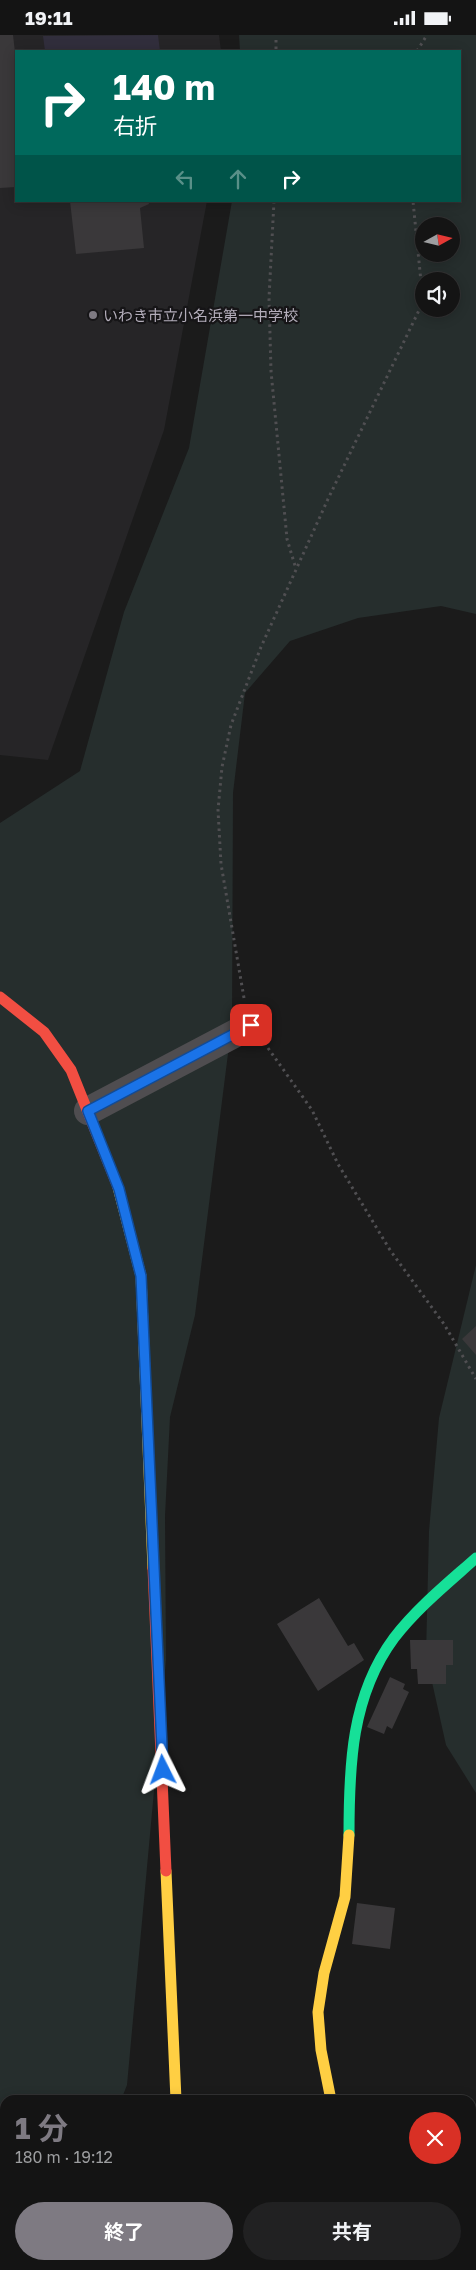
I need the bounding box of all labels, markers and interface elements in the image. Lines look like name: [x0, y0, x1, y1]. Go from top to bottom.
text: 19:11: [25, 6, 73, 29]
text: 140 m: [113, 66, 215, 108]
icon: right: [30, 70, 95, 135]
text: 右折: [113, 112, 157, 139]
icon: left: [171, 165, 199, 193]
icon: ahead: [224, 165, 252, 193]
icon: right: [277, 165, 305, 193]
north arrow: [415, 217, 460, 263]
map controls: [415, 217, 460, 317]
button: sound: [415, 272, 460, 317]
place label: いわき市立小名浜第一中学校: [103, 306, 298, 324]
marker: いわき市立小名浜第一中学校: [87, 309, 99, 321]
pin: [230, 1004, 272, 1046]
icon: arrive: [237, 1011, 265, 1039]
position arrow: [136, 1743, 188, 1795]
text: 1 分: [15, 2110, 68, 2146]
button: close: [409, 2112, 461, 2164]
text: 180 m · 19:12: [15, 2147, 113, 2167]
button: 終了: [15, 2202, 233, 2260]
button: 共有: [243, 2202, 461, 2260]

